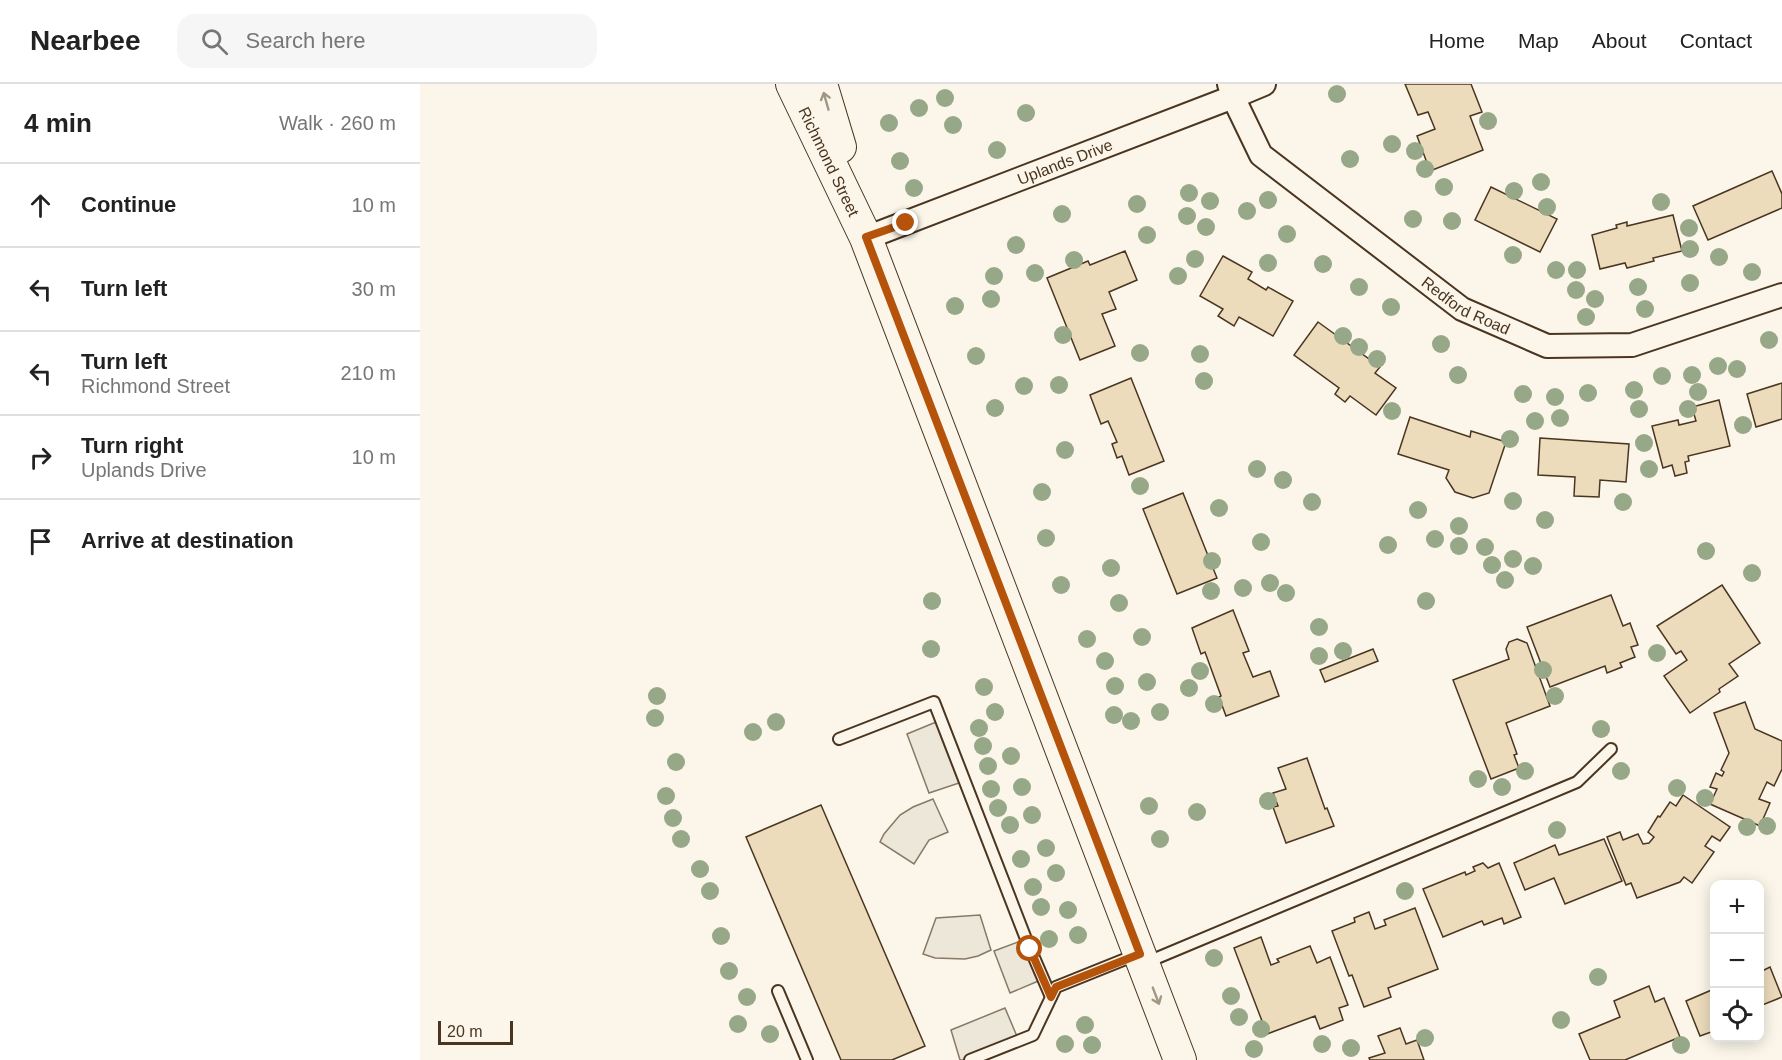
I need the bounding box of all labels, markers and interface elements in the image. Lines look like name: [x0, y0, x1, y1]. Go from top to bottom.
search box: [177, 14, 597, 68]
text: Nearbee: [30, 25, 141, 56]
icon: search: [198, 25, 231, 58]
text: Search here: [246, 28, 365, 53]
text: Home: [1429, 29, 1485, 52]
text: Map: [1518, 29, 1559, 52]
text: About: [1592, 29, 1647, 52]
text: Contact: [1680, 29, 1752, 52]
one-way arrow: [820, 92, 831, 111]
street label: Richmond Street: [795, 104, 863, 220]
text: 4 min: [24, 108, 92, 138]
text: Walk · 260 m: [279, 112, 396, 134]
street label: Uplands Drive: [1015, 136, 1115, 188]
icon: ahead: [24, 189, 57, 222]
text: Continue: [81, 192, 176, 217]
text: 10 m: [352, 194, 396, 216]
route end: [892, 209, 918, 235]
icon: left: [24, 273, 57, 306]
street label: Redford Road: [1418, 273, 1513, 338]
text: Turn left: [81, 276, 167, 301]
text: 30 m: [352, 278, 396, 300]
text: Turn left: [81, 349, 167, 374]
icon: left: [24, 357, 57, 390]
text: 210 m: [340, 362, 396, 384]
text: Richmond Street: [81, 375, 230, 397]
text: Turn right: [81, 433, 183, 458]
icon: right: [24, 441, 57, 474]
text: 10 m: [352, 446, 396, 468]
text: Uplands Drive: [81, 459, 207, 481]
icon: arrive: [24, 525, 57, 558]
text: Arrive at destination: [81, 528, 294, 553]
map controls: [1710, 880, 1764, 1042]
button: +: [1710, 880, 1764, 934]
button: −: [1710, 934, 1764, 988]
route start: [1016, 935, 1042, 961]
one-way arrow: [1151, 986, 1162, 1005]
button: locate: [1710, 988, 1764, 1042]
scale bar: [438, 1018, 513, 1046]
text: 20 m: [447, 1023, 483, 1040]

